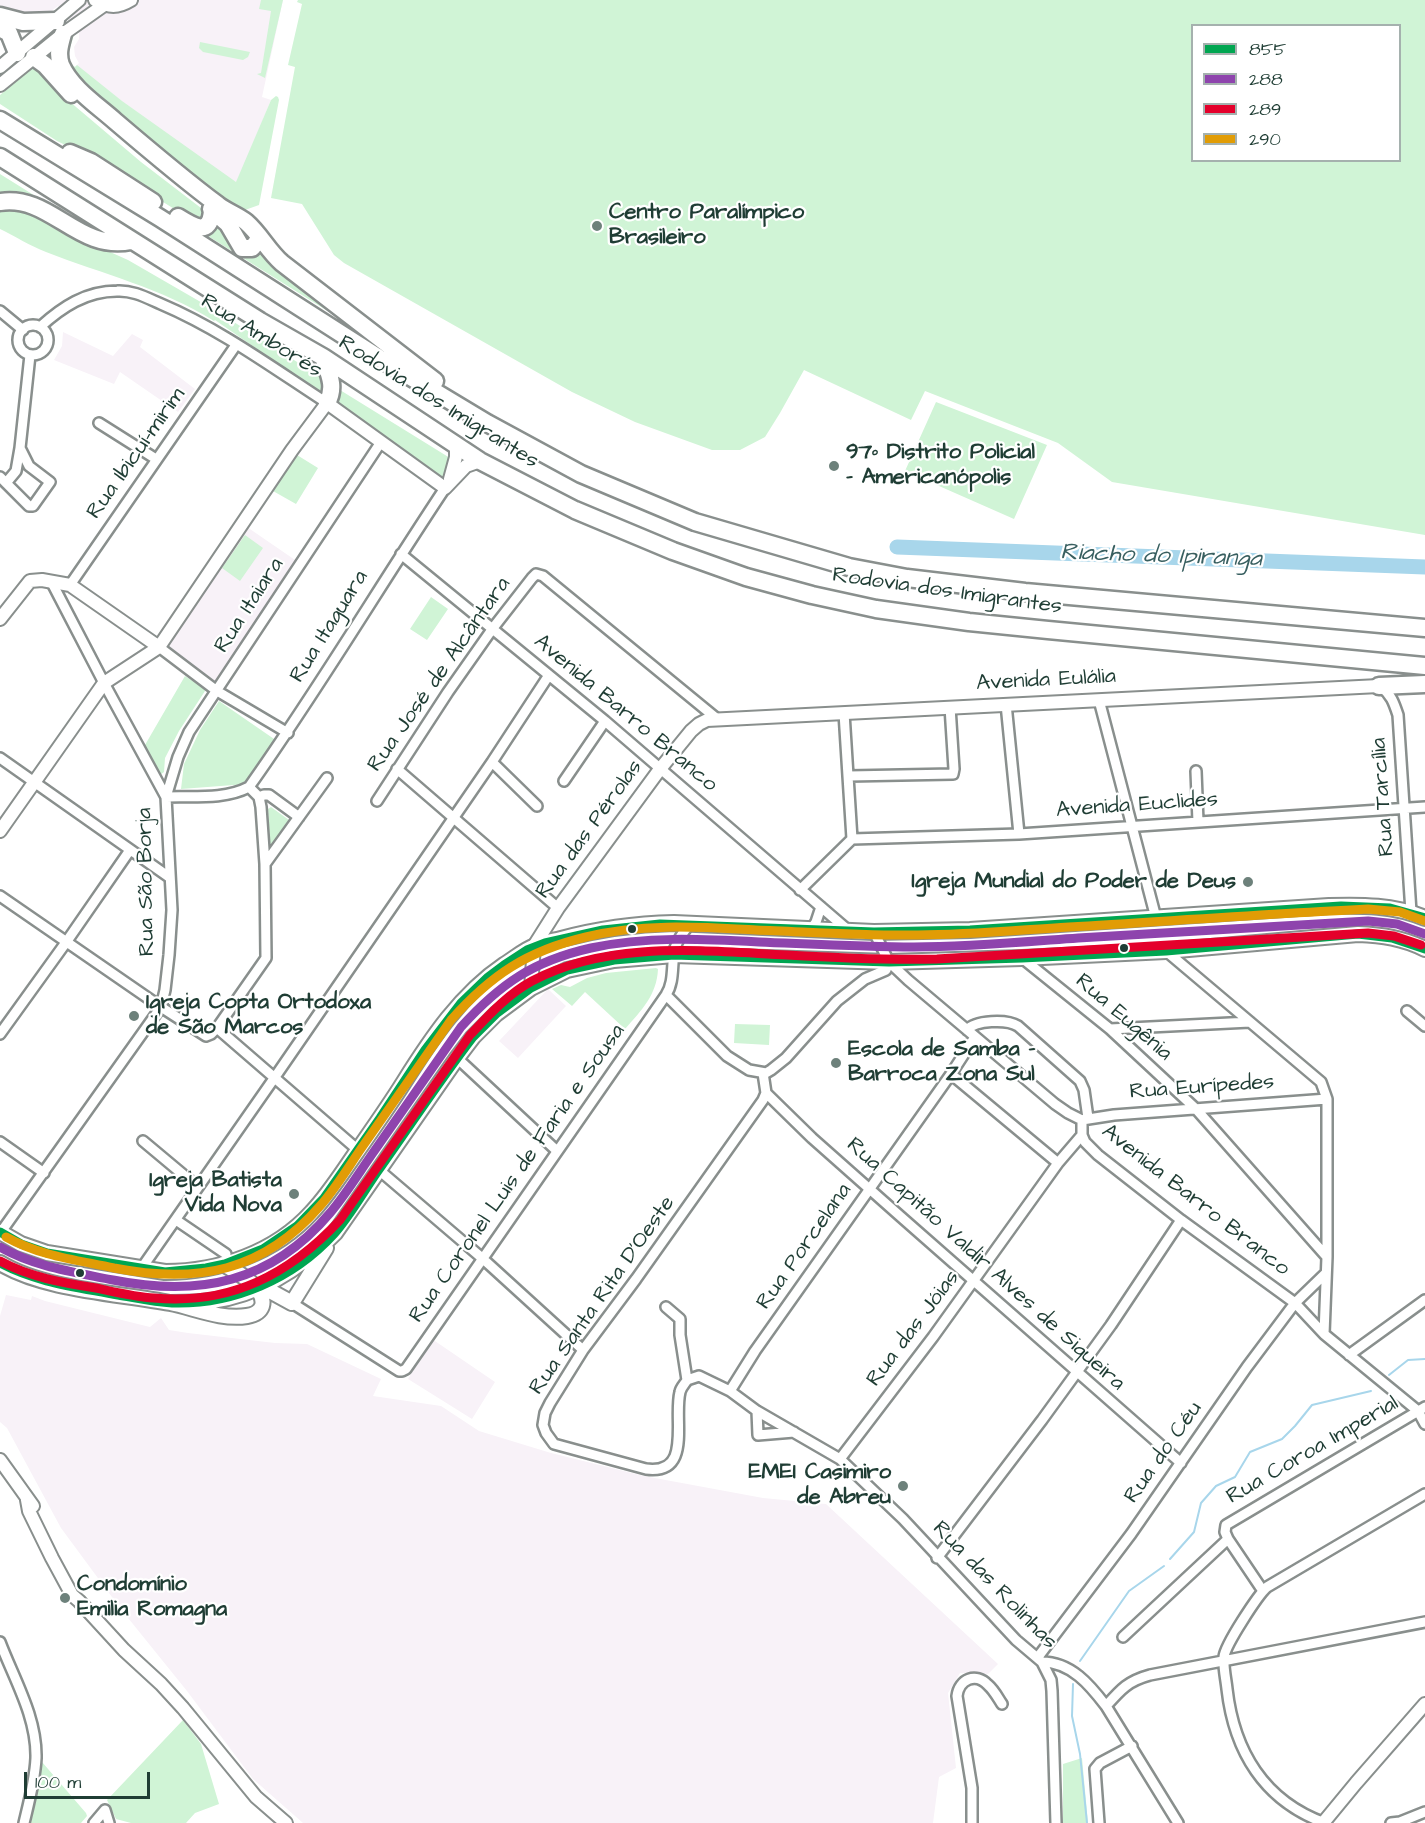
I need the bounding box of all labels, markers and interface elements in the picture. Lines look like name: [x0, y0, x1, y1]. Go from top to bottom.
legend: [1191, 24, 1401, 162]
text: 855: [1249, 37, 1286, 62]
text: 288: [1249, 67, 1283, 92]
text: 289: [1249, 97, 1281, 122]
text: 290: [1249, 127, 1281, 152]
place label: Centro Paralímpico Brasileiro: [609, 200, 804, 252]
marker: Centro Paralímpico Brasileiro: [590, 219, 604, 233]
street label: Rua Amborés: [196, 289, 326, 385]
street label: Rodovia dos Imigrantes: [333, 331, 543, 475]
street label: Rua Ibicuí-mirim: [82, 383, 192, 525]
place label: 97º Distrito Policial - Americanópolis: [846, 440, 1035, 492]
marker: 97º Distrito Policial - Americanópolis: [827, 459, 841, 473]
water label: Riacho do Ipiranga: [1060, 539, 1262, 575]
street label: Rua Itaiara: [209, 553, 291, 659]
street label: Rodovia dos Imigrantes: [831, 563, 1063, 621]
street label: Rua Itaguara: [285, 566, 375, 688]
street label: Rua José de Alcântara: [363, 573, 517, 777]
street label: Avenida Barro Branco: [528, 629, 722, 799]
street label: Avenida Eulália: [975, 664, 1117, 698]
street label: Rua Tarcília: [1367, 737, 1401, 857]
street label: Rua das Pérolas: [531, 755, 649, 905]
street label: Avenida Euclides: [1055, 787, 1219, 825]
street label: Rua São Borja: [133, 807, 161, 957]
place label: Igreja Mundial do Poder de Deus: [912, 869, 1236, 895]
marker: Igreja Mundial do Poder de Deus: [1241, 875, 1255, 889]
unlabelled marker: [626, 923, 638, 935]
unlabelled marker: [1118, 942, 1130, 954]
street label: Rua Eugênia: [1069, 969, 1177, 1067]
place label: Igreja Copta Ortodoxa de São Marcos: [146, 990, 371, 1042]
marker: Igreja Copta Ortodoxa de São Marcos: [127, 1009, 141, 1023]
street label: Rua Coronel Luis de Faria e Sousa: [404, 1020, 632, 1328]
place label: Escola de Samba - Barroca Zona Sul: [848, 1037, 1035, 1088]
marker: Escola de Samba - Barroca Zona Sul: [829, 1056, 843, 1070]
street label: Rua Eurípedes: [1129, 1070, 1275, 1106]
street label: Avenida Barro Branco: [1096, 1119, 1294, 1283]
street label: Rua Capitão Valdir Alves de Siqueira: [840, 1133, 1130, 1397]
place label: Igreja Batista Vida Nova: [149, 1168, 282, 1220]
street label: Rua Porcelana: [752, 1179, 858, 1315]
marker: Igreja Batista Vida Nova: [287, 1187, 301, 1201]
street label: Rua Santa Rita D'Oeste: [524, 1192, 682, 1400]
street label: Rua das Jóias: [862, 1266, 966, 1392]
unlabelled marker: [74, 1267, 86, 1279]
street label: Rua Coroa Imperial: [1222, 1391, 1404, 1511]
street label: Rua do Céu: [1119, 1397, 1209, 1509]
place label: EMEI Casimiro de Abreu: [749, 1460, 891, 1512]
marker: EMEI Casimiro de Abreu: [896, 1479, 910, 1493]
street label: Rua das Rolinhas: [926, 1516, 1062, 1656]
place label: Condomínio Emilia Romagna: [77, 1572, 227, 1624]
marker: Condomínio Emilia Romagna: [58, 1591, 72, 1605]
scale bar: [27, 1760, 153, 1798]
text: 100 m: [35, 1770, 81, 1795]

